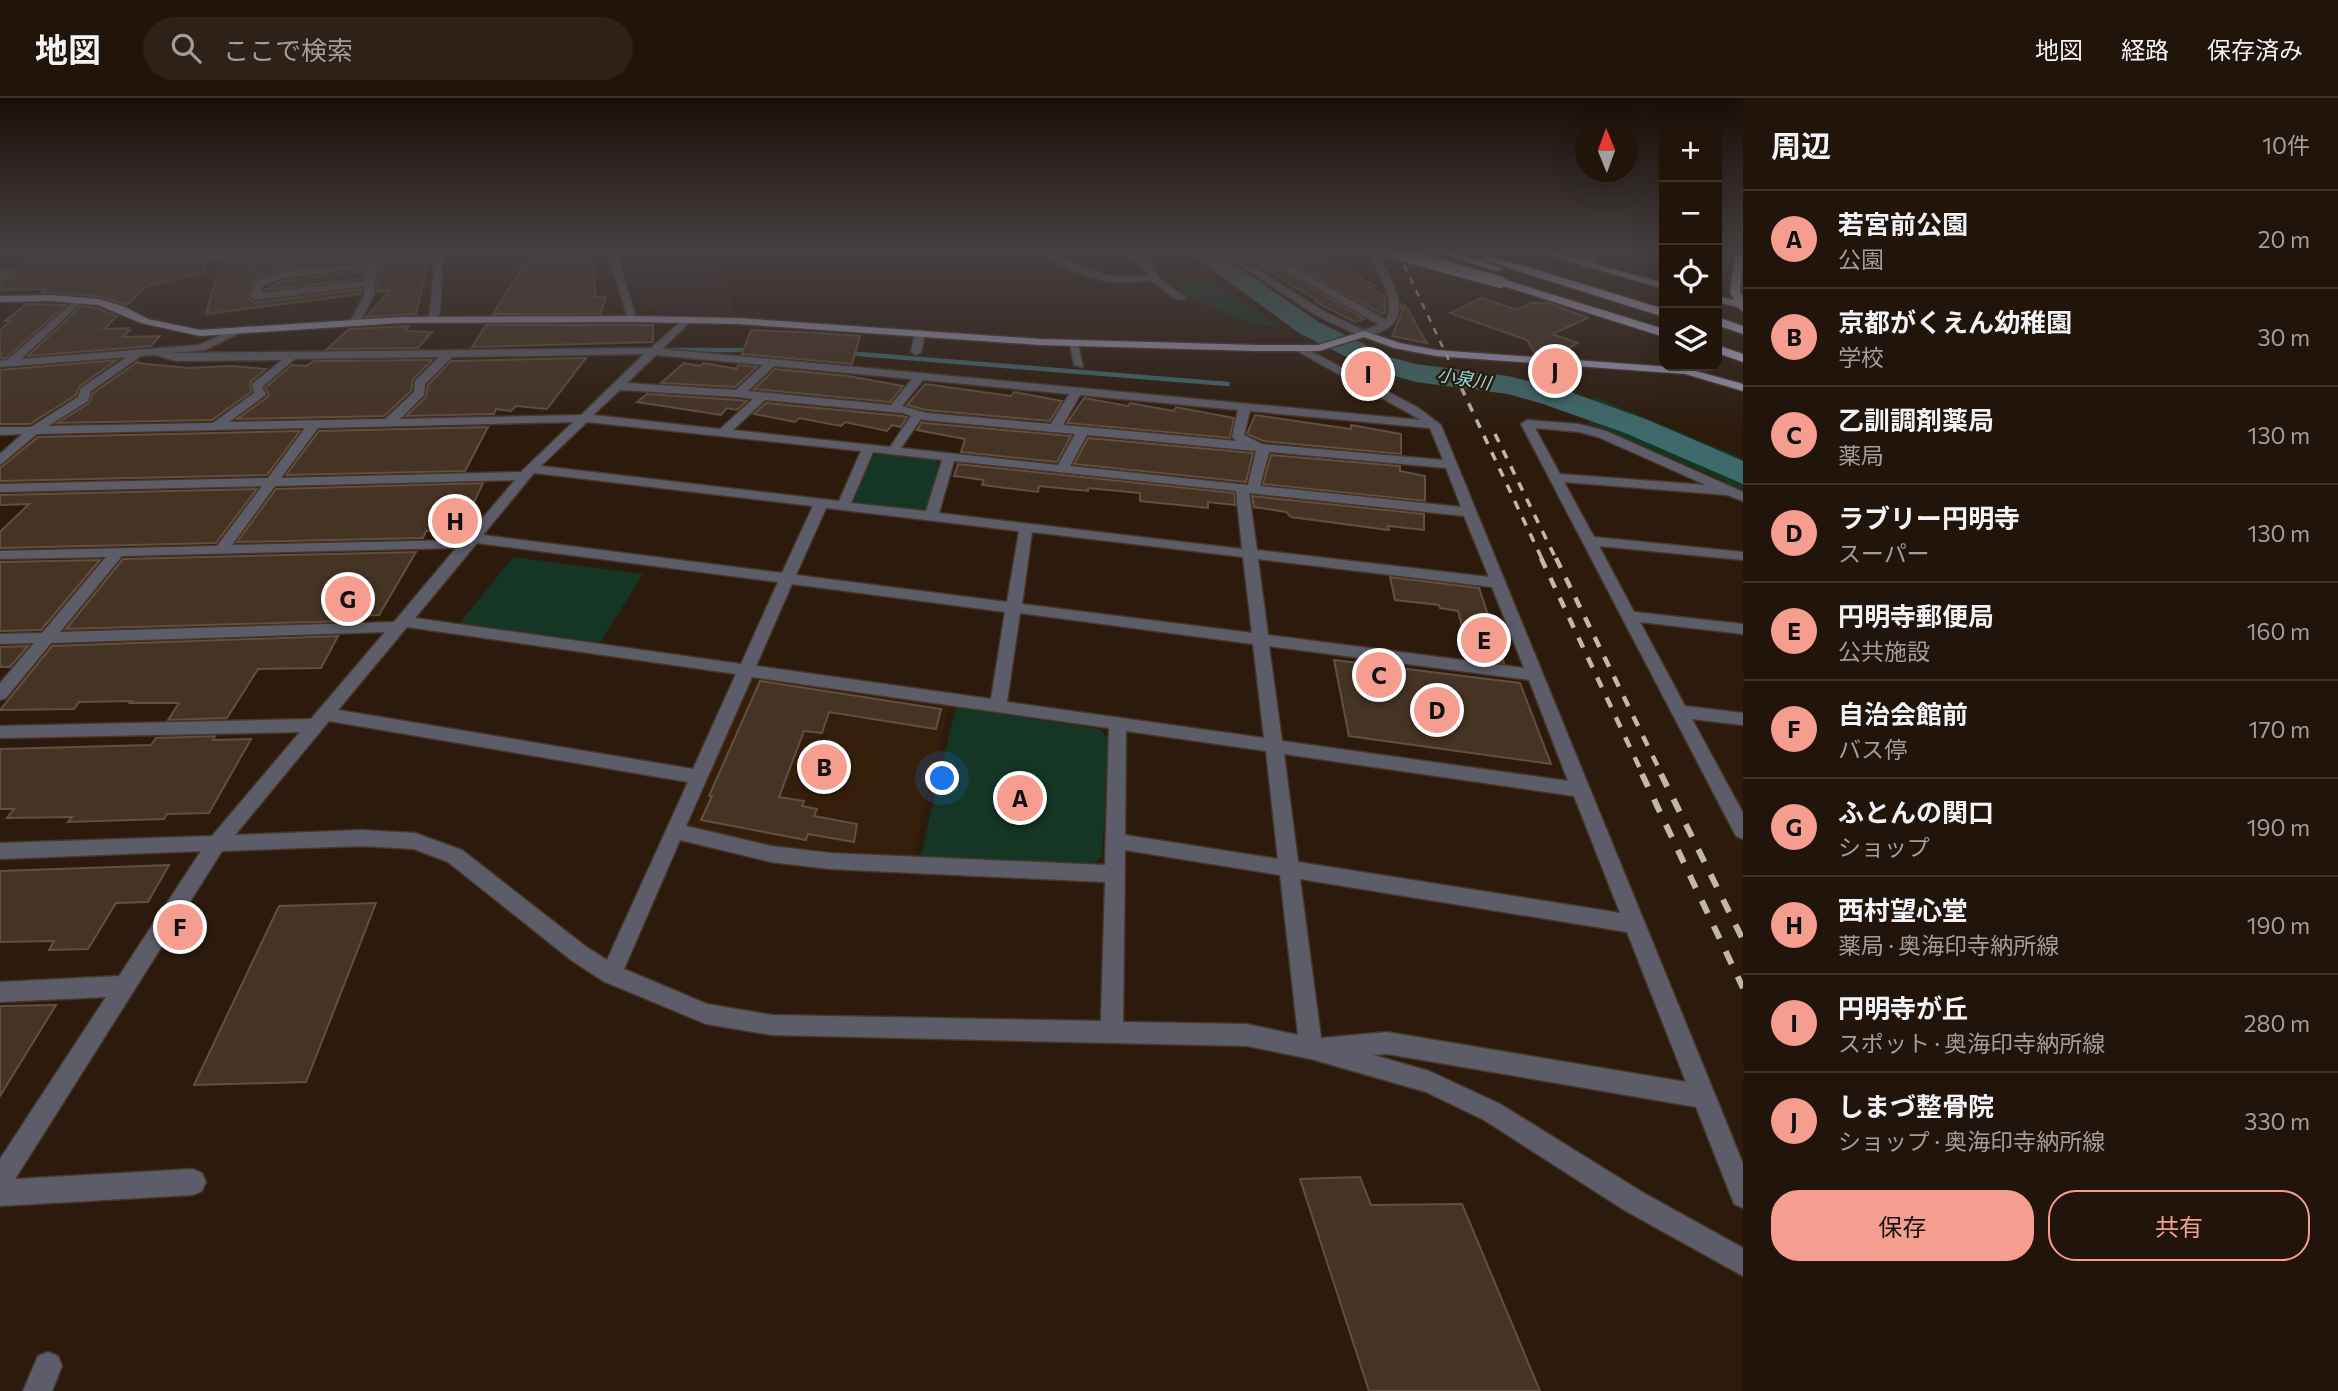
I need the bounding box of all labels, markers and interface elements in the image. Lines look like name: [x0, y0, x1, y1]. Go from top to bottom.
search box: [143, 17, 633, 80]
text: 地図: [35, 28, 101, 69]
icon: search: [167, 29, 205, 67]
text: ここで検索: [223, 34, 353, 65]
text: 地図: [2035, 35, 2083, 64]
text: 経路: [2121, 35, 2169, 64]
text: 保存済み: [2207, 35, 2303, 64]
north arrow: [1575, 119, 1638, 182]
map controls: [1659, 119, 1722, 371]
button: +: [1659, 119, 1722, 182]
text: 周辺: [1771, 126, 1831, 163]
text: 10件: [2262, 131, 2310, 159]
button: −: [1659, 182, 1722, 245]
text: 若宮前公園: [1838, 208, 1968, 239]
text: A: [1786, 225, 1802, 253]
text: 20 m: [2258, 225, 2310, 253]
button: locate: [1659, 245, 1722, 308]
text: 公園: [1838, 245, 1884, 273]
text: 京都がくえん幼稚園: [1838, 306, 2072, 337]
button: layers: [1659, 308, 1722, 371]
text: B: [1786, 323, 1802, 351]
text: 30 m: [2257, 323, 2310, 351]
text: 学校: [1838, 343, 1884, 371]
pin: J: [1532, 345, 1578, 397]
pin: I: [1345, 348, 1391, 400]
water label: 小泉川: [1436, 362, 1494, 394]
text: 乙訓調剤薬局: [1838, 404, 1994, 435]
text: C: [1786, 421, 1802, 449]
text: 130 m: [2248, 421, 2310, 449]
text: 薬局: [1838, 441, 1884, 469]
pin: H: [432, 495, 478, 547]
text: ラブリー円明寺: [1838, 502, 2020, 533]
text: D: [1786, 519, 1802, 547]
text: 130 m: [2248, 519, 2310, 547]
text: スーパー: [1838, 539, 1930, 567]
pin: G: [325, 573, 371, 625]
text: 円明寺郵便局: [1838, 600, 1994, 631]
pin: E: [1461, 614, 1507, 666]
text: E: [1787, 617, 1801, 645]
text: 160 m: [2247, 617, 2310, 645]
text: 公共施設: [1838, 637, 1930, 665]
pin: C: [1356, 649, 1402, 701]
pin: D: [1414, 684, 1460, 736]
text: 自治会館前: [1838, 698, 1968, 729]
text: F: [1787, 715, 1801, 743]
text: 170 m: [2249, 715, 2310, 743]
text: バス停: [1838, 735, 1907, 763]
pin: B: [801, 741, 847, 793]
your location: [925, 761, 959, 795]
pin: A: [997, 772, 1043, 824]
text: ふとんの関口: [1838, 796, 1994, 827]
text: G: [1786, 813, 1802, 841]
text: 190 m: [2247, 813, 2310, 841]
text: ショップ: [1838, 833, 1930, 861]
text: 西村望心堂: [1838, 894, 1968, 925]
pin: F: [157, 901, 203, 953]
text: H: [1785, 911, 1803, 939]
text: 190 m: [2247, 911, 2310, 939]
text: 薬局 · 奥海印寺納所線: [1838, 931, 2059, 959]
text: 円明寺が丘: [1838, 992, 1968, 1023]
text: I: [1790, 1009, 1798, 1037]
text: 280 m: [2244, 1009, 2310, 1037]
text: スポット · 奥海印寺納所線: [1838, 1029, 2105, 1057]
text: しまづ整骨院: [1838, 1090, 1994, 1121]
text: J: [1790, 1107, 1798, 1135]
text: 330 m: [2244, 1107, 2310, 1135]
text: ショップ · 奥海印寺納所線: [1838, 1127, 2105, 1155]
button: 保存: [1771, 1190, 2034, 1261]
button: 共有: [2048, 1190, 2310, 1261]

